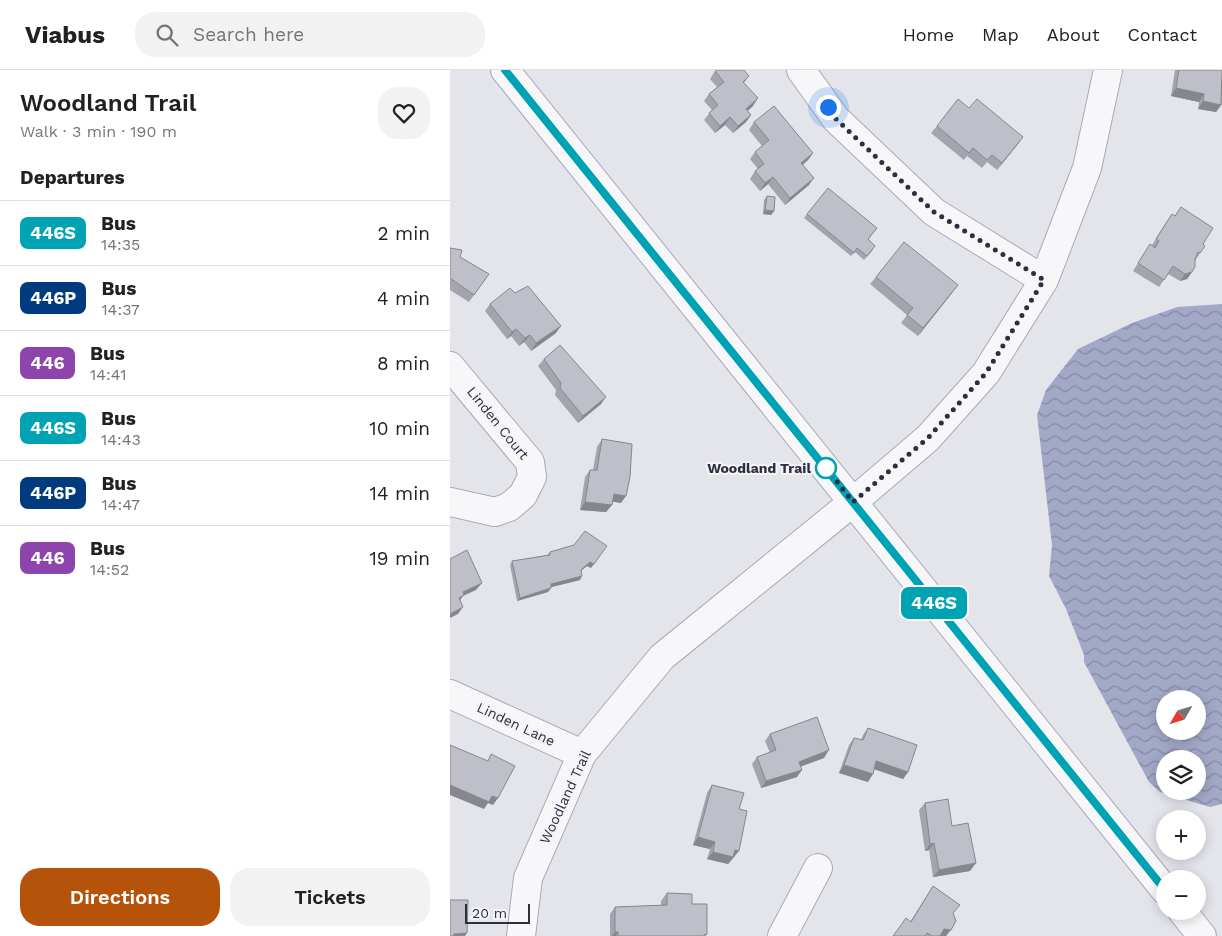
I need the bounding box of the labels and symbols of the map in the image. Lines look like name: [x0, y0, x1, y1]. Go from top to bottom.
your location: [816, 95, 841, 120]
street label: Linden Court: [464, 383, 532, 463]
marker: Woodland Trail: [815, 457, 837, 479]
place label: Woodland Trail: [707, 460, 811, 476]
line badge: 446S: [899, 587, 969, 619]
north arrow: [1156, 690, 1206, 740]
street label: Linden Lane: [475, 699, 557, 749]
street label: Woodland Trail: [536, 747, 594, 846]
scale bar: [465, 901, 530, 924]

